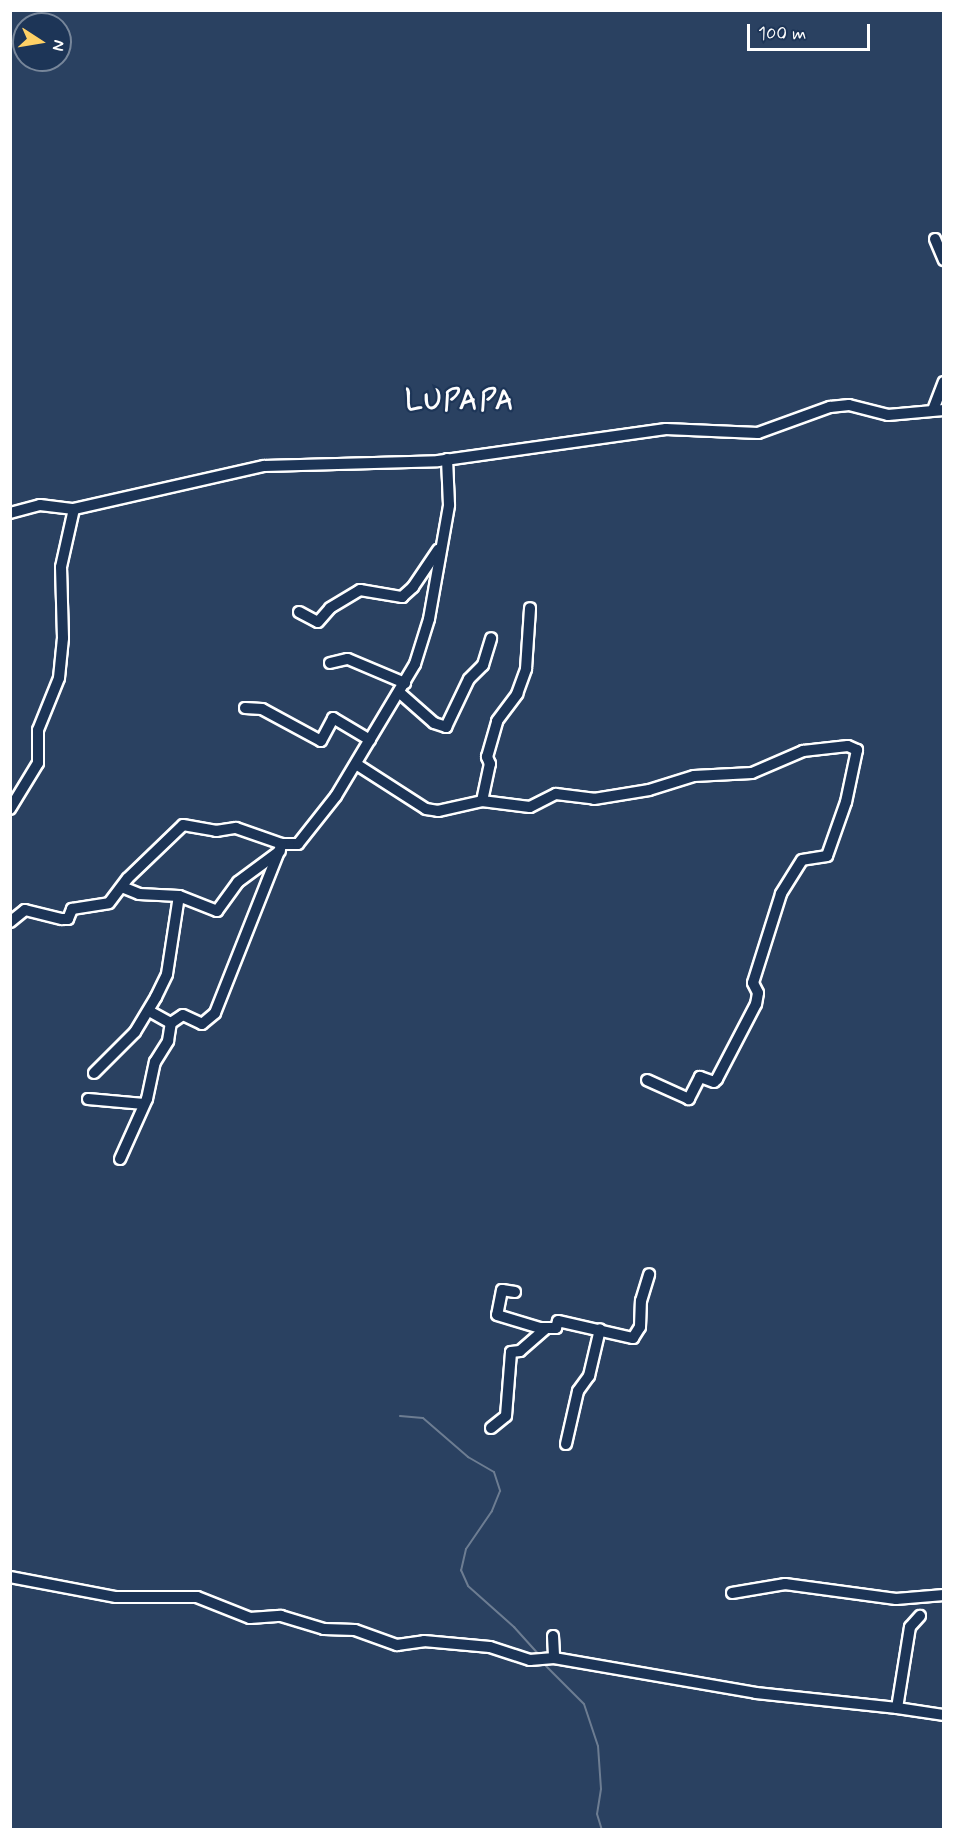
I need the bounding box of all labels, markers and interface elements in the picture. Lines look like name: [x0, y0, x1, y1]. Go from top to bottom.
north arrow: [12, 12, 72, 72]
scale bar: [750, 12, 873, 50]
text: 100 m: [758, 22, 806, 46]
text: N: [47, 38, 70, 53]
district label: LUPAPA: [405, 385, 515, 419]

